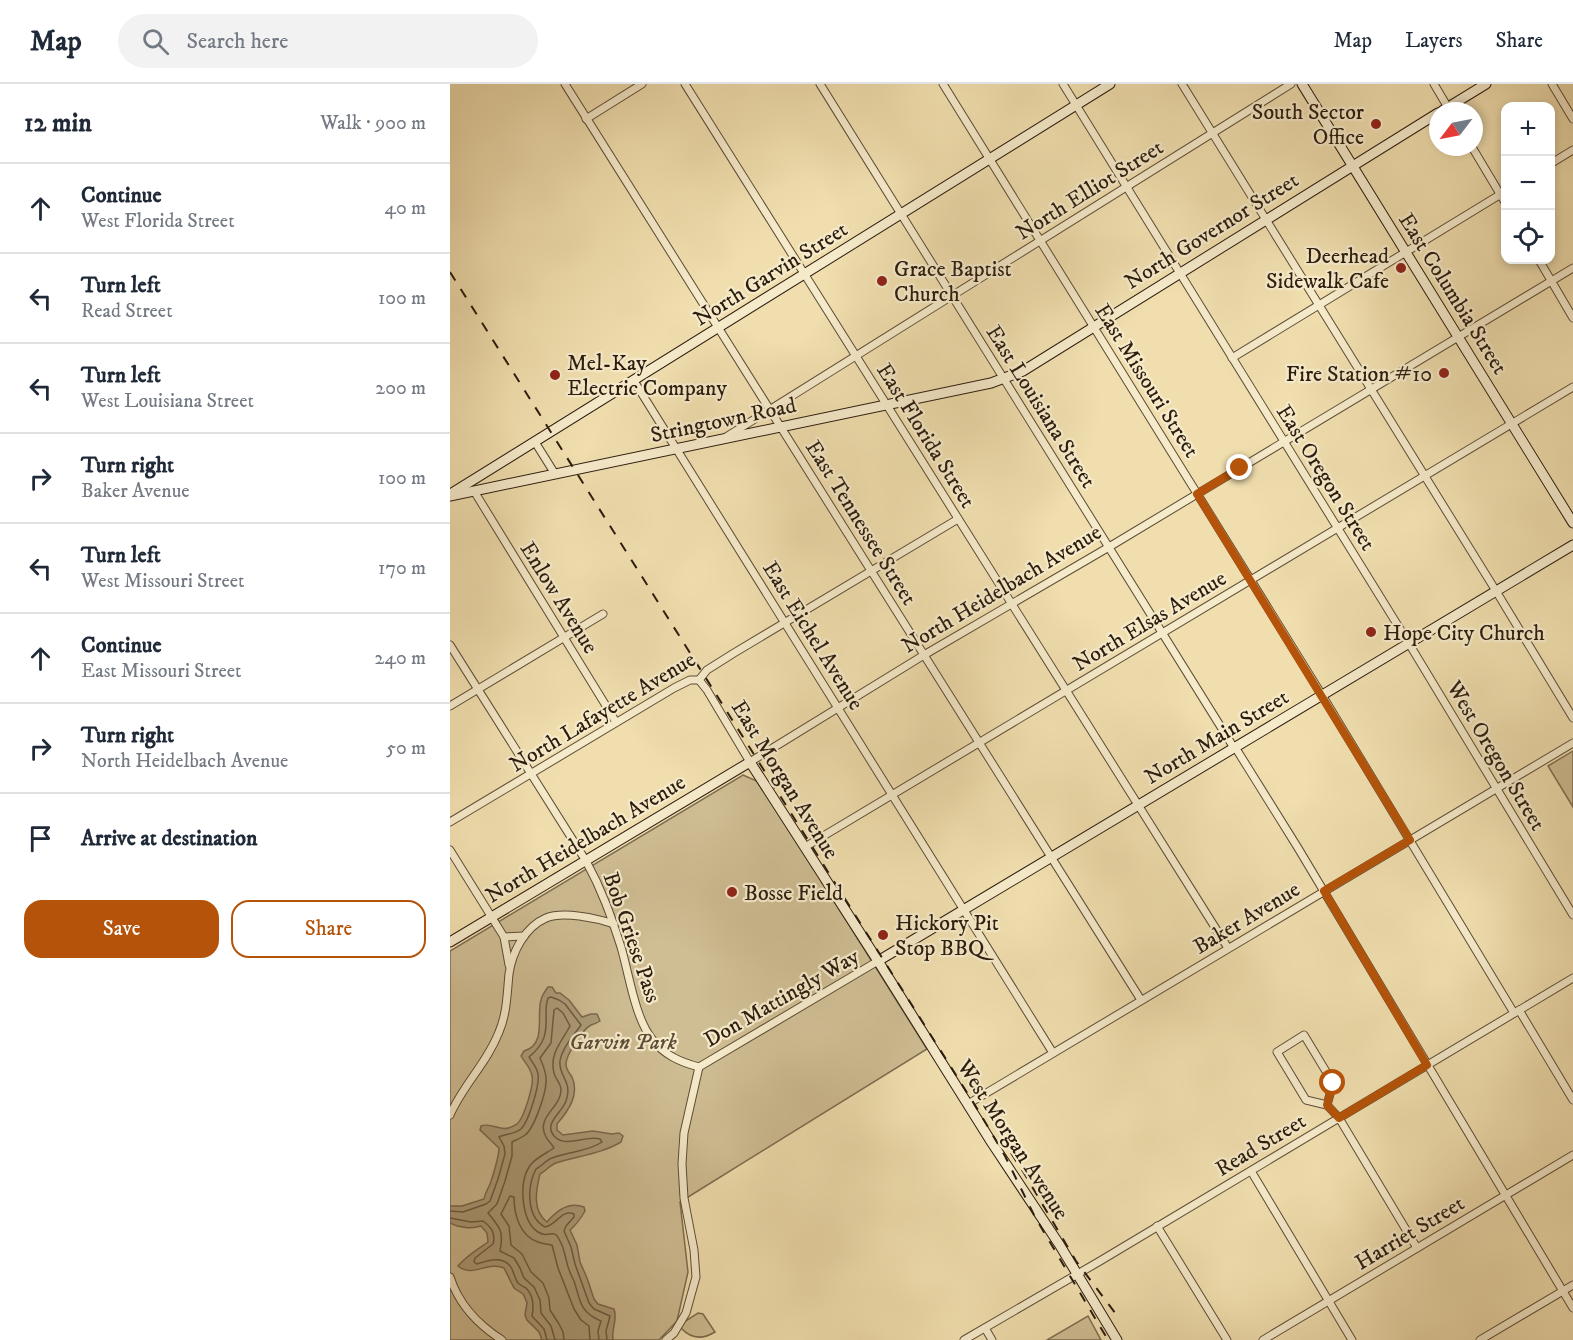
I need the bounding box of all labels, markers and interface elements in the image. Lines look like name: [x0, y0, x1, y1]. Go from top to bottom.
search box: [118, 14, 538, 68]
text: Map: [30, 24, 82, 59]
icon: search: [139, 25, 172, 58]
text: Search here: [187, 28, 288, 55]
text: Map: [1333, 28, 1372, 54]
text: Layers: [1405, 28, 1463, 54]
text: Share: [1496, 28, 1543, 54]
place label: South Sector Office: [1252, 99, 1365, 151]
north arrow: [1429, 102, 1483, 156]
map controls: [1501, 102, 1555, 264]
button: +: [1501, 102, 1555, 156]
text: 12 min: [24, 107, 92, 140]
text: Walk · 900 m: [320, 111, 426, 136]
marker: South Sector Office: [1369, 117, 1383, 131]
street label: North Elliot Street: [1011, 134, 1168, 246]
button: −: [1501, 156, 1555, 210]
street label: North Governor Street: [1120, 167, 1304, 296]
text: Continue: [81, 182, 162, 209]
icon: ahead: [24, 192, 57, 225]
text: 40 m: [384, 196, 426, 221]
street label: East Columbia Street: [1392, 208, 1513, 379]
text: West Florida Street: [81, 209, 235, 234]
button: locate: [1501, 210, 1555, 264]
street label: North Garvin Street: [689, 216, 853, 332]
place label: Deerhead Sidewalk Cafe: [1266, 243, 1389, 295]
place label: Grace Baptist Church: [894, 256, 1012, 308]
marker: Deerhead Sidewalk Cafe: [1394, 261, 1408, 275]
text: Turn left: [81, 272, 161, 299]
marker: Grace Baptist Church: [875, 274, 889, 288]
icon: left: [24, 282, 57, 315]
text: 100 m: [378, 286, 426, 311]
text: Read Street: [81, 299, 173, 324]
street label: East Missouri Street: [1089, 299, 1205, 463]
street label: East Louisiana Street: [980, 320, 1102, 493]
place label: Mel-Kay Electric Company: [567, 350, 727, 402]
street label: East Florida Street: [870, 358, 981, 513]
place label: Fire Station #10: [1286, 361, 1432, 388]
text: Turn left: [81, 362, 161, 389]
marker: Fire Station #10: [1437, 366, 1451, 380]
marker: Mel-Kay Electric Company: [548, 368, 562, 382]
icon: left: [24, 372, 57, 405]
text: 200 m: [375, 376, 426, 401]
text: West Louisiana Street: [81, 389, 254, 414]
street label: Stringtown Road: [648, 392, 799, 449]
street label: East Oregon Street: [1270, 400, 1381, 556]
street label: East Tennessee Street: [799, 435, 922, 610]
text: Turn right: [81, 452, 174, 479]
route end: [1226, 454, 1252, 480]
icon: right: [24, 462, 57, 495]
text: 100 m: [378, 466, 426, 491]
text: Baker Avenue: [81, 479, 190, 504]
street label: North Heidelbach Avenue: [897, 519, 1107, 660]
street label: Enlow Avenue: [514, 537, 604, 659]
text: Turn left: [81, 542, 161, 569]
icon: left: [24, 552, 57, 585]
text: 170 m: [378, 556, 426, 581]
street label: East Eichel Avenue: [756, 557, 869, 715]
street label: North Elsas Avenue: [1068, 565, 1231, 678]
text: West Missouri Street: [81, 569, 244, 594]
place label: Hope City Church: [1383, 620, 1545, 647]
marker: Hope City Church: [1364, 625, 1378, 639]
text: Continue: [81, 632, 162, 659]
icon: ahead: [24, 642, 57, 675]
text: 240 m: [375, 646, 426, 671]
street label: North Lafayette Avenue: [505, 646, 701, 778]
text: East Missouri Street: [81, 659, 241, 684]
street label: West Oregon Street: [1440, 675, 1551, 836]
street label: North Main Street: [1140, 684, 1294, 791]
street label: East Morgan Avenue: [725, 695, 844, 864]
text: Turn right: [81, 722, 174, 749]
icon: right: [24, 732, 57, 765]
text: 50 m: [386, 736, 426, 761]
text: North Heidelbach Avenue: [81, 749, 288, 774]
street label: North Heidelbach Avenue: [481, 769, 691, 910]
icon: arrive: [24, 822, 57, 855]
text: Arrive at destination: [81, 825, 258, 852]
street label: Bob Griese Pass: [597, 869, 666, 1006]
street label: Baker Avenue: [1189, 876, 1305, 961]
place label: Bosse Field: [744, 880, 843, 907]
marker: Bosse Field: [725, 885, 739, 899]
button: Save: [24, 900, 219, 958]
button: Share: [231, 900, 426, 958]
place label: Hickory Pit Stop BBQ: [895, 910, 999, 962]
marker: Hickory Pit Stop BBQ: [876, 928, 890, 942]
street label: Don Mattingly Way: [699, 943, 865, 1054]
park label: Garvin Park: [569, 1029, 677, 1056]
street label: West Morgan Avenue: [950, 1054, 1075, 1225]
route start: [1319, 1069, 1345, 1095]
street label: Read Street: [1211, 1108, 1311, 1183]
street label: Harriet Street: [1350, 1190, 1469, 1276]

